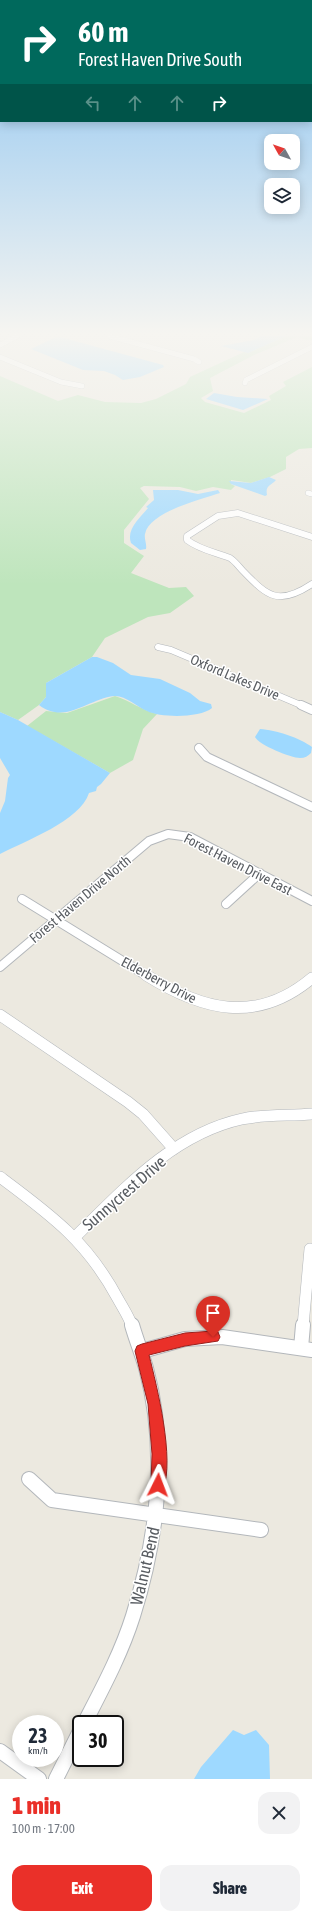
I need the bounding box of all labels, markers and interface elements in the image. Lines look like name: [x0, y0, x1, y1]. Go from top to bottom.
icon: right: [12, 16, 64, 68]
text: 60 m: [78, 16, 128, 48]
text: Forest Haven Drive South: [78, 49, 242, 70]
icon: left: [82, 92, 104, 114]
icon: ahead: [124, 92, 146, 114]
icon: ahead: [166, 92, 188, 114]
icon: right: [208, 92, 230, 114]
north arrow: [264, 134, 300, 170]
map controls: [264, 134, 300, 214]
button: layers: [264, 178, 300, 214]
street label: Oxford Lakes Drive: [188, 651, 282, 703]
street label: Forest Haven Drive East: [181, 830, 295, 898]
street label: Forest Haven Drive North: [26, 852, 134, 946]
street label: Elderberry Drive: [119, 954, 199, 1006]
street label: Sunnycrest Drive: [78, 1151, 170, 1235]
pin: [196, 1296, 230, 1337]
icon: arrive: [202, 1302, 224, 1324]
position arrow: [137, 1464, 179, 1506]
street label: Walnut Bend: [126, 1525, 164, 1607]
speed limit sign: 30: [72, 1715, 124, 1767]
text: 23: [29, 1724, 47, 1747]
text: km/h: [28, 1745, 48, 1756]
text: 1 min: [12, 1792, 61, 1819]
button: close: [258, 1792, 300, 1834]
text: 100 m · 17:00: [12, 1821, 75, 1836]
button: Exit: [12, 1865, 152, 1911]
button: Share: [160, 1865, 300, 1911]

